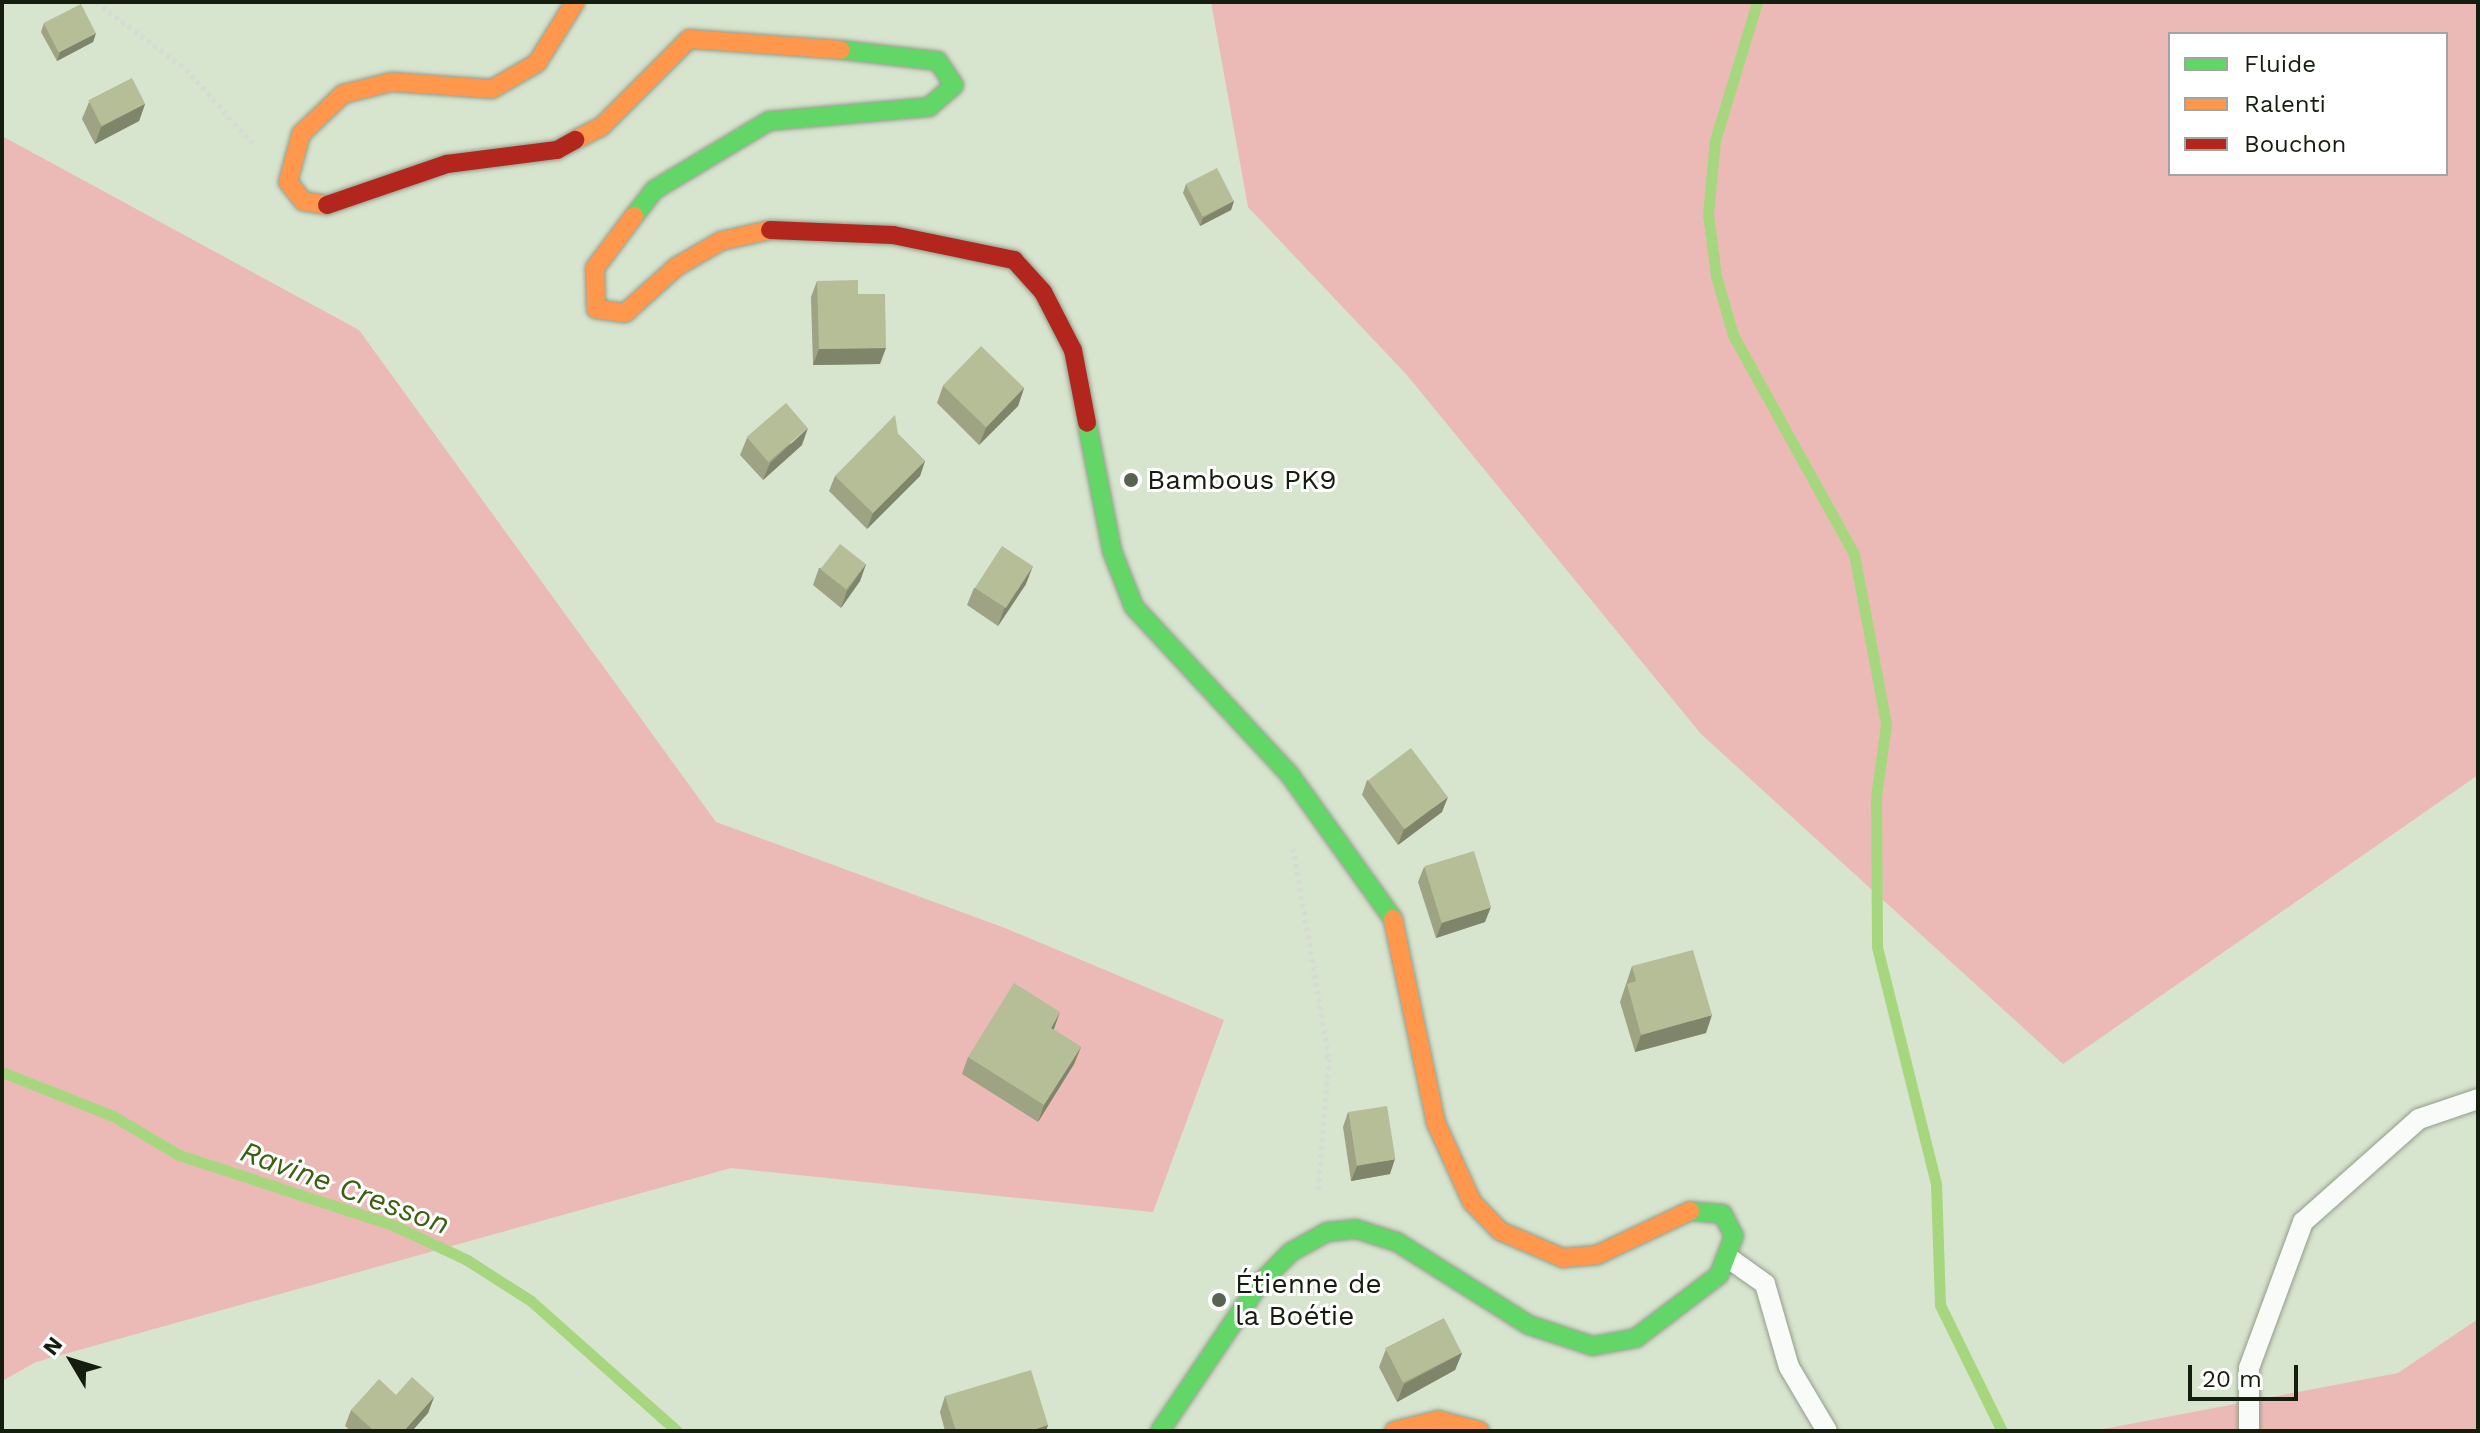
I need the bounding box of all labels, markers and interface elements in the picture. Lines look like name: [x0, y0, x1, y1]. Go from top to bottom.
legend: [2168, 32, 2448, 176]
text: Fluide: [2244, 50, 2316, 78]
text: Ralenti: [2244, 90, 2326, 118]
text: Bouchon: [2244, 130, 2346, 158]
place label: Bambous PK9: [1147, 463, 1336, 497]
marker: Bambous PK9: [1122, 471, 1140, 489]
water label: Ravine Cresson: [236, 1134, 454, 1242]
place label: Étienne de la Boétie: [1235, 1267, 1382, 1333]
marker: Étienne de la Boétie: [1210, 1291, 1228, 1309]
north arrow: [32, 1321, 112, 1401]
text: N: [38, 1332, 68, 1360]
scale bar: [2192, 1349, 2302, 1399]
text: 20 m: [2202, 1365, 2262, 1393]

